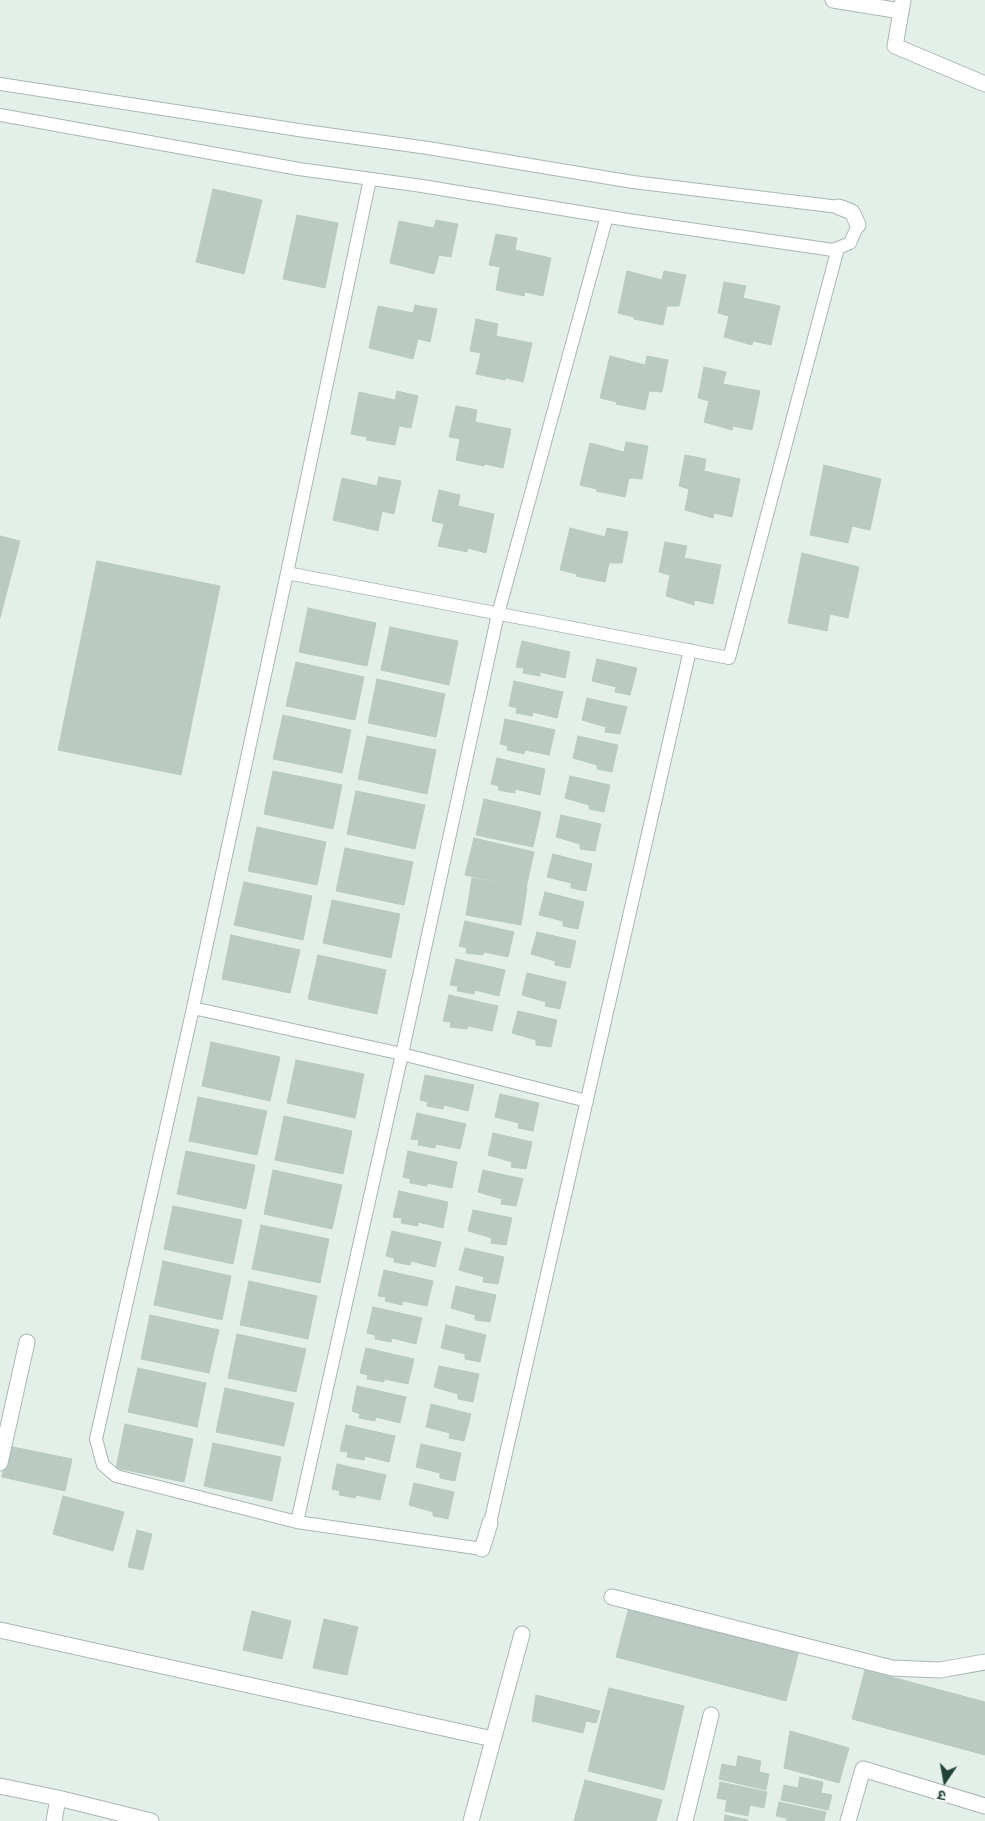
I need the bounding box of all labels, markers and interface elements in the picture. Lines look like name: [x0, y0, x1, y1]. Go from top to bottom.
north arrow: [920, 1756, 970, 1806]
text: उ: [936, 1787, 948, 1804]

